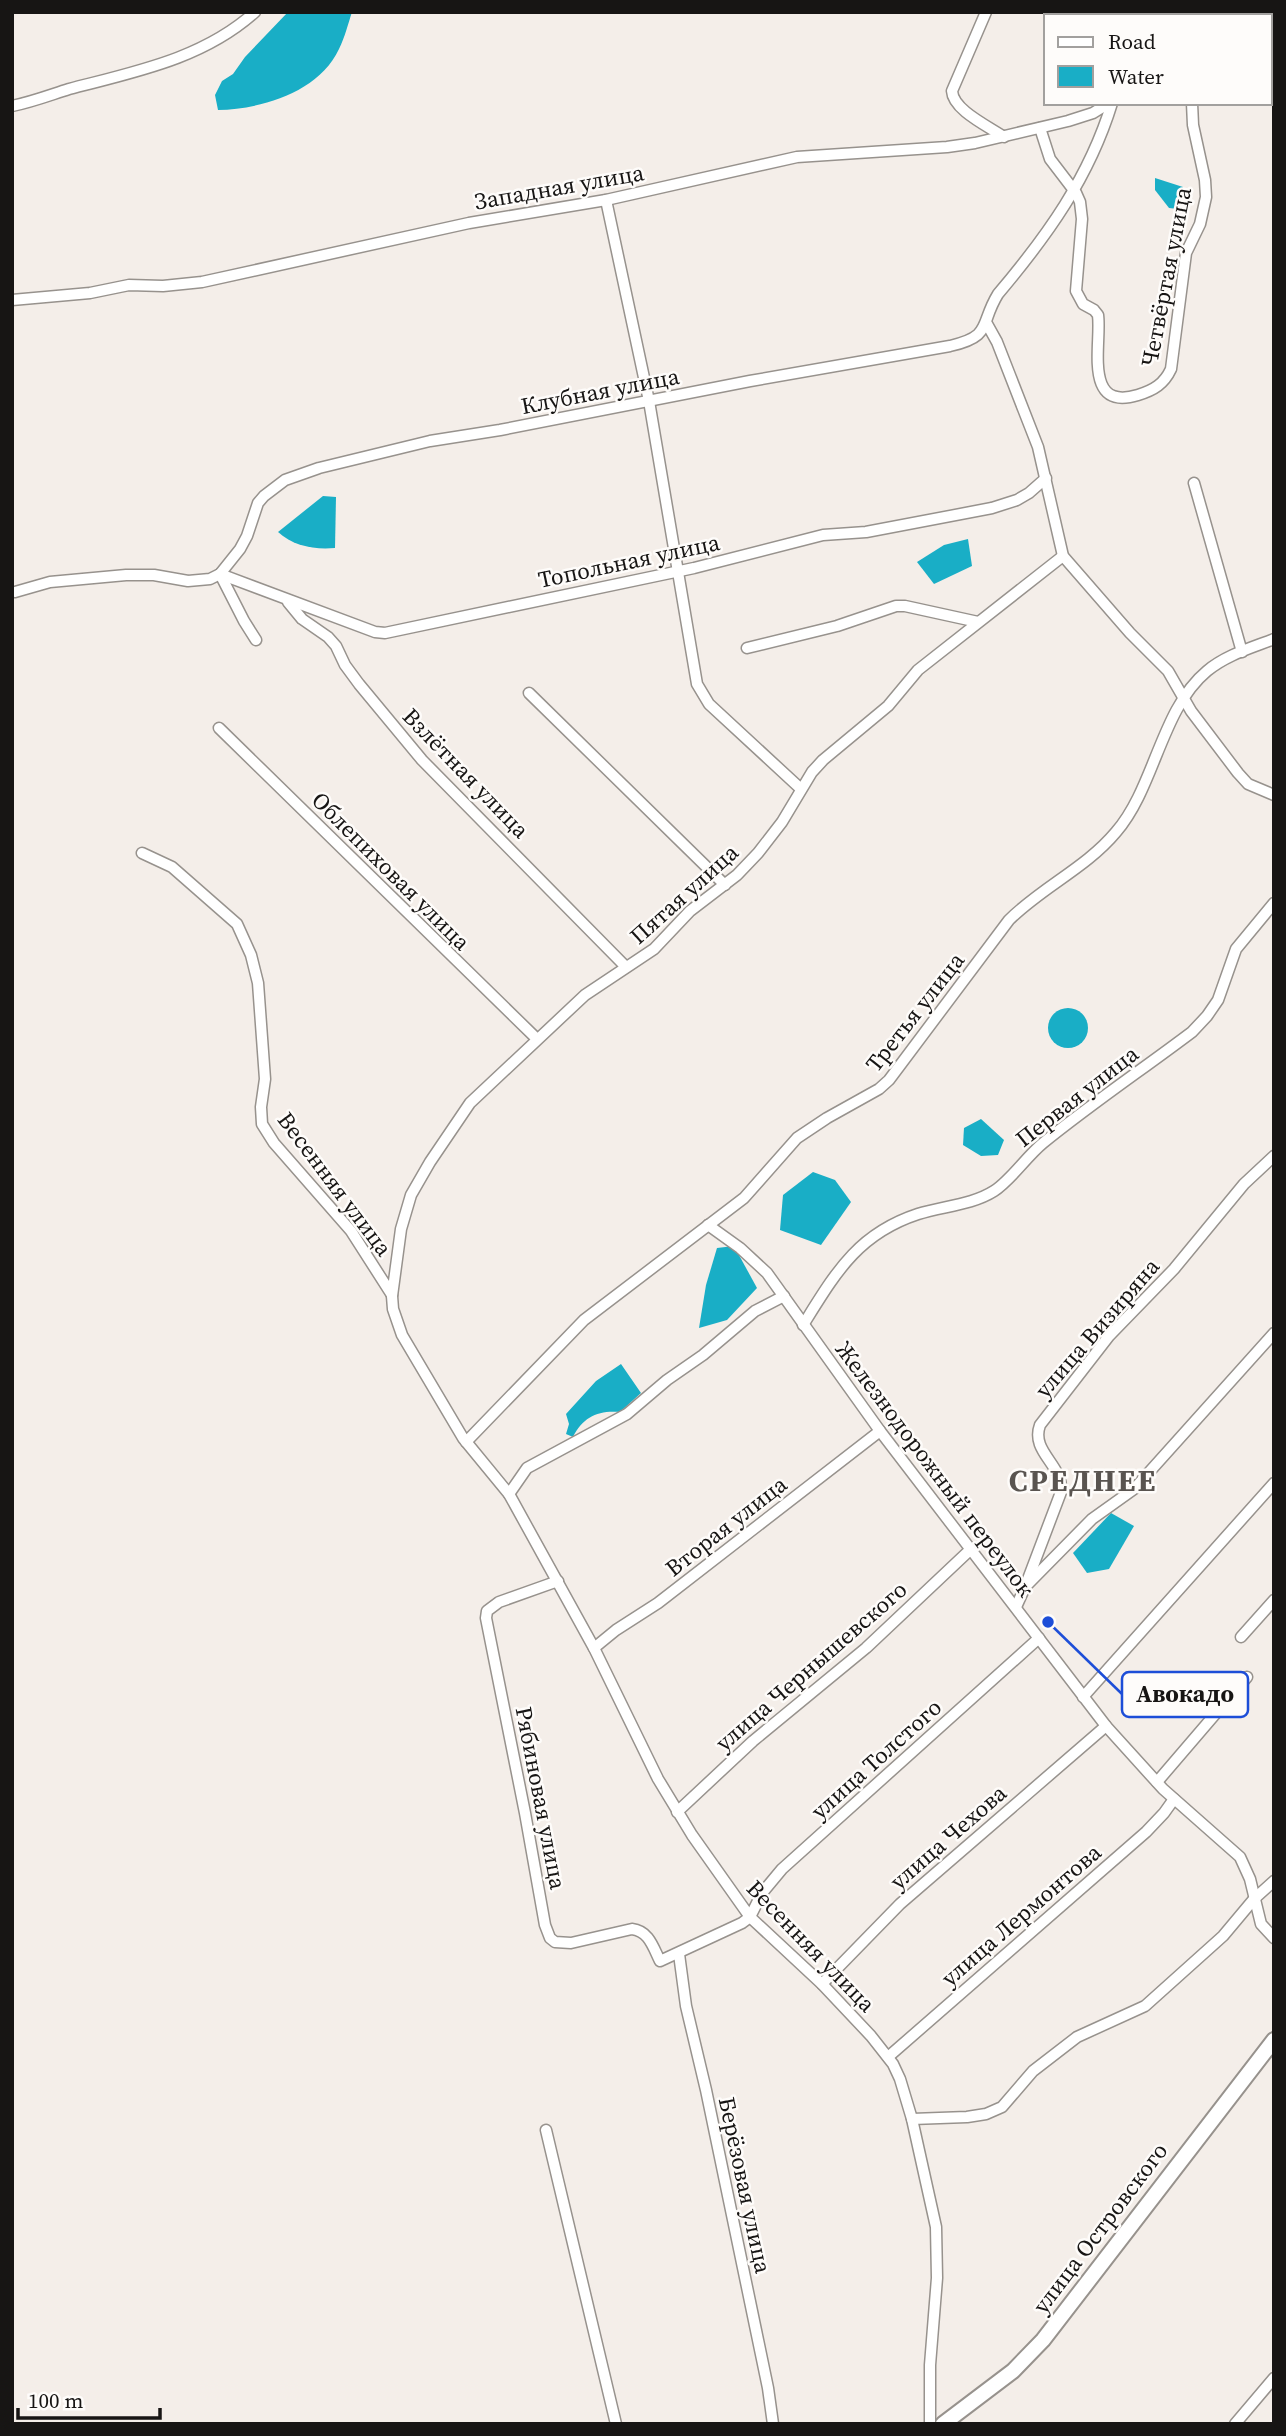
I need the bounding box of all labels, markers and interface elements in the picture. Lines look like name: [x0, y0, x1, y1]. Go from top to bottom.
legend: [1044, 14, 1272, 105]
text: Road: [1108, 27, 1156, 56]
text: Water: [1108, 62, 1164, 91]
street label: Западная улица: [472, 156, 647, 218]
street label: Четвёртая улица: [1133, 184, 1199, 370]
street label: Клубная улица: [518, 360, 682, 422]
street label: Топольная улица: [535, 526, 723, 596]
street label: Взлётная улица: [395, 701, 537, 845]
street label: Облепиховая улица: [305, 785, 478, 958]
street label: Пятая улица: [623, 836, 745, 951]
street label: Третья улица: [858, 945, 972, 1078]
street label: Первая улица: [1009, 1038, 1145, 1154]
street label: Весенняя улица: [270, 1105, 400, 1263]
street label: улица Визиряна: [1027, 1251, 1167, 1405]
street label: Железнодорожный переулок: [828, 1334, 1042, 1604]
district label: СРЕДНЕЕ: [1009, 1460, 1157, 1501]
street label: Вторая улица: [658, 1468, 794, 1584]
street label: улица Чернышевского: [708, 1574, 914, 1758]
callout: Авокадо: [1122, 1672, 1248, 1717]
text: Авокадо: [1136, 1677, 1234, 1710]
street label: улица Толстого: [804, 1692, 948, 1826]
street label: Рябиновая улица: [508, 1704, 574, 1892]
street label: улица Чехова: [883, 1777, 1014, 1897]
street label: улица Лермонтова: [934, 1836, 1108, 1994]
street label: Весенняя улица: [739, 1873, 883, 2019]
street label: Берёзовая улица: [711, 2094, 779, 2276]
street label: улица Островского: [1025, 2136, 1175, 2320]
scale bar: [18, 2376, 159, 2420]
text: 100 m: [28, 2386, 83, 2415]

